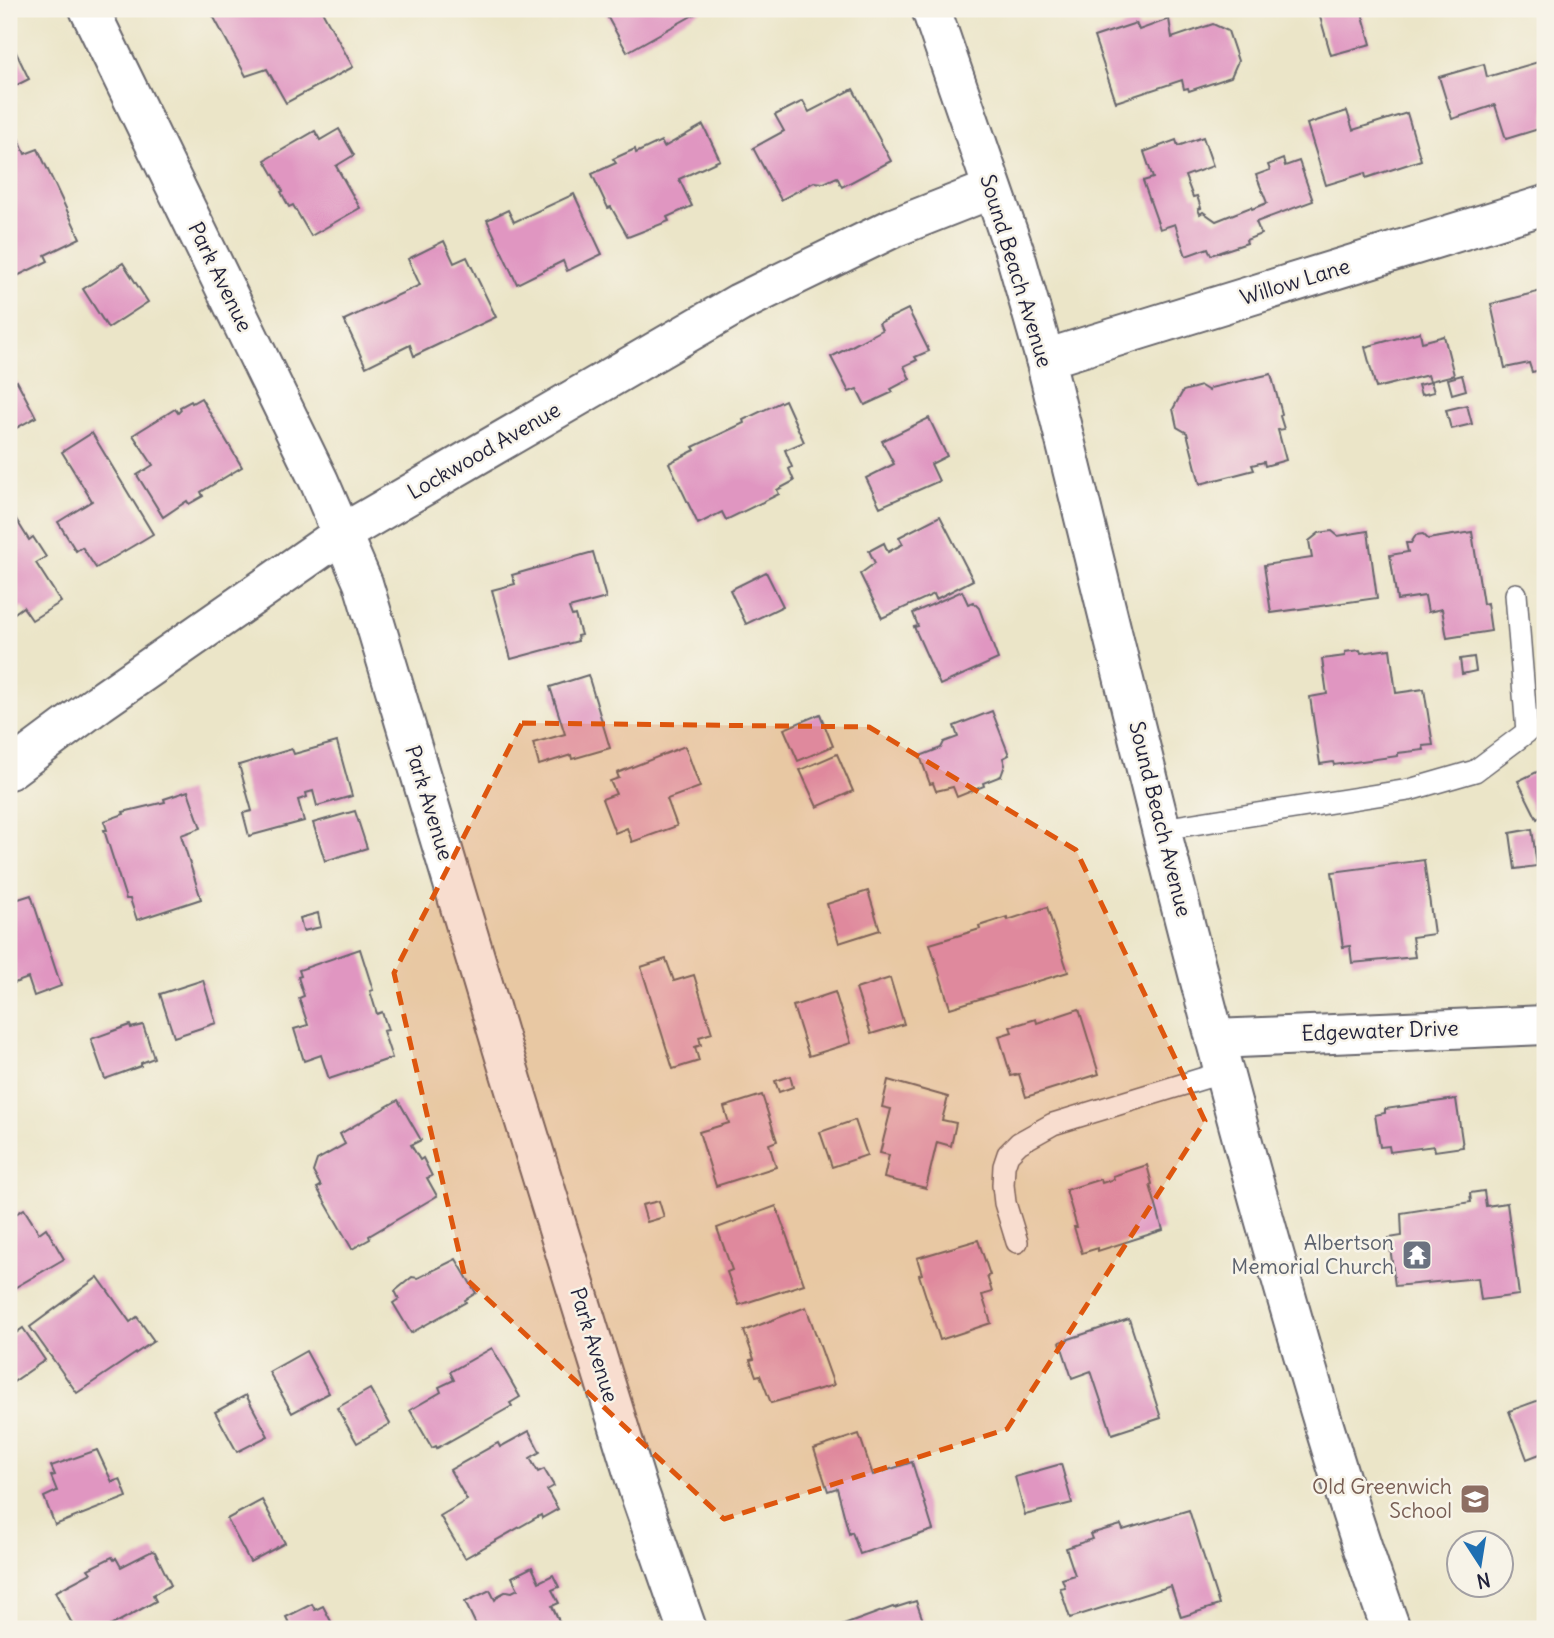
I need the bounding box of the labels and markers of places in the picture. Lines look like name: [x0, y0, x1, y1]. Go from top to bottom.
place label: Albertson Memorial Church: [1231, 1229, 1394, 1280]
temple icon: Albertson Memorial Church: [1400, 1238, 1434, 1272]
place label: Old Greenwich School: [1312, 1473, 1452, 1524]
school or university icon: Old Greenwich School: [1458, 1482, 1492, 1516]

